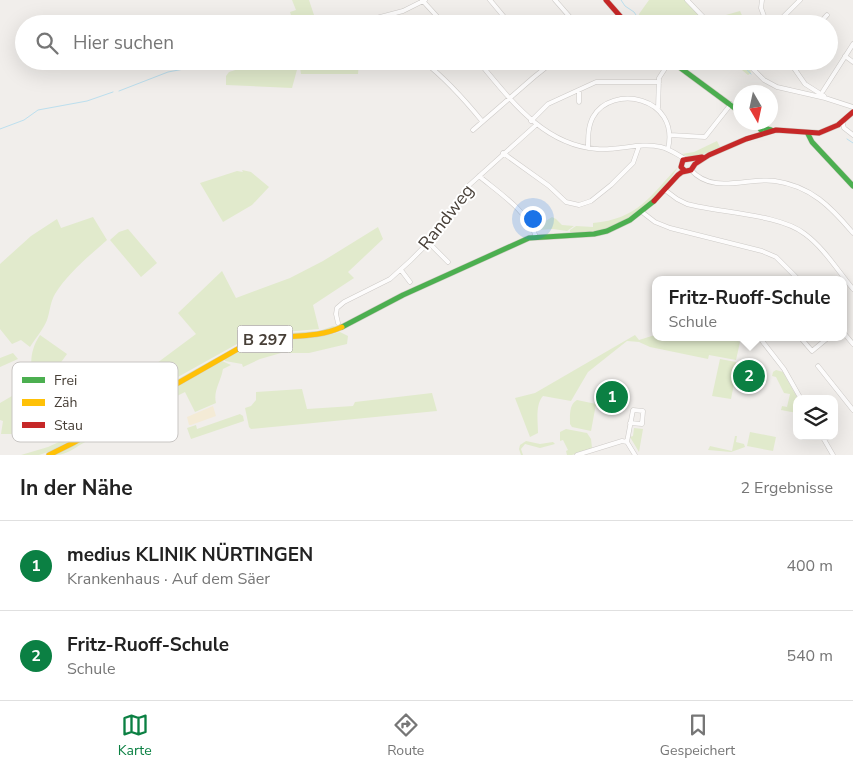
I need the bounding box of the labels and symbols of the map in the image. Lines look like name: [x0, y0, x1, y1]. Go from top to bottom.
north arrow: [733, 85, 778, 130]
street label: Randweg: [413, 179, 479, 255]
your location: [520, 206, 546, 232]
road number: B 297: [238, 326, 292, 352]
pin: 2: [733, 357, 765, 395]
legend: [12, 362, 178, 442]
text: Frei: [54, 371, 77, 390]
pin: 1: [596, 378, 628, 416]
text: Zäh: [54, 393, 77, 412]
text: Stau: [54, 416, 83, 435]

